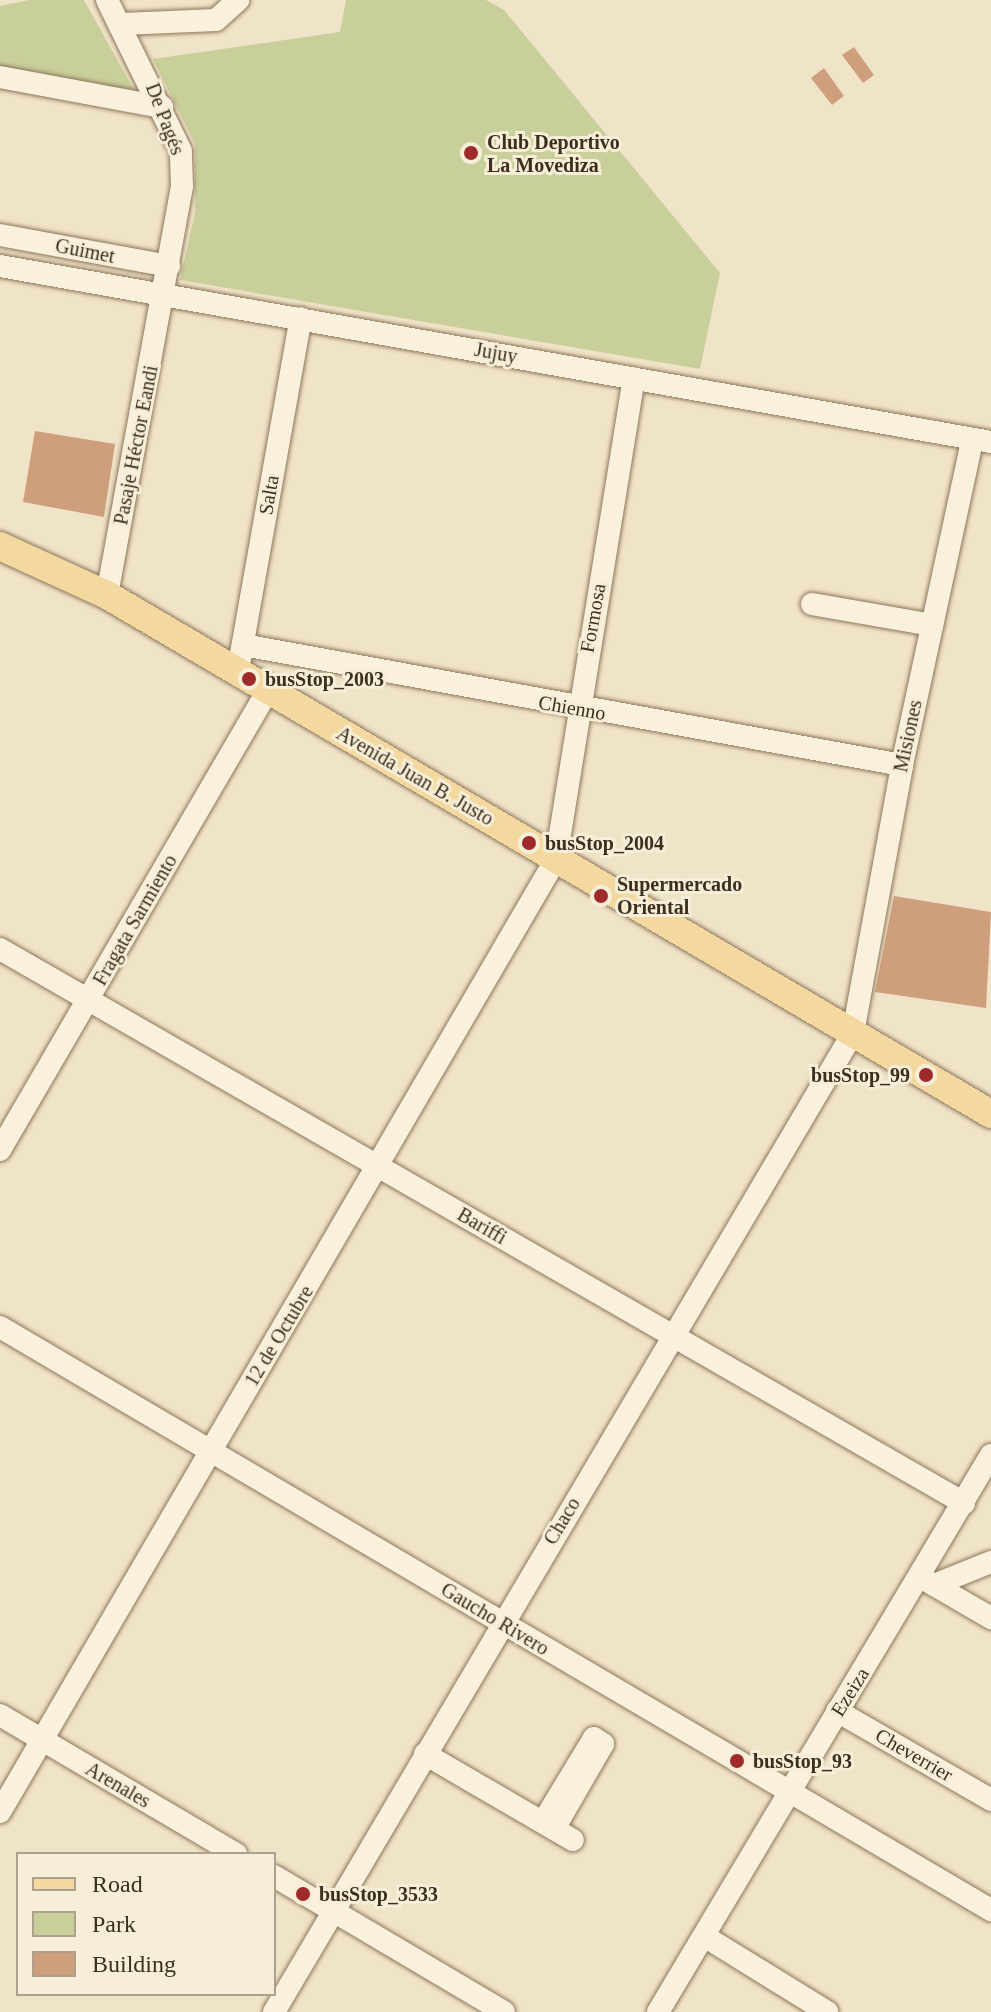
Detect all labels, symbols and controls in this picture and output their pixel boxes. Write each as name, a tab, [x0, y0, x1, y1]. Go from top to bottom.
street label: De Pagés	[140, 80, 190, 158]
place label: Club Deportivo La Movediza	[487, 130, 620, 177]
marker: Club Deportivo La Movediza	[462, 144, 480, 162]
street label: Guimet	[53, 233, 117, 269]
street label: Jujuy	[473, 337, 519, 369]
street label: Pasaje Héctor Eandi	[109, 363, 163, 527]
street label: Salta	[254, 473, 284, 517]
street label: Formosa	[575, 581, 611, 655]
place label: busStop_2003	[265, 667, 384, 691]
marker: busStop_2003	[240, 670, 258, 688]
street label: Chienno	[537, 690, 607, 726]
street label: Misiones	[889, 698, 927, 774]
street label: Avenida Juan B. Justo	[332, 721, 498, 831]
place label: busStop_2004	[545, 831, 664, 855]
marker: busStop_2004	[520, 834, 538, 852]
street label: Fragata Sarmiento	[88, 850, 182, 990]
place label: Supermercado Oriental	[617, 872, 742, 919]
marker: Supermercado Oriental	[592, 887, 610, 905]
place label: busStop_99	[811, 1063, 910, 1087]
marker: busStop_99	[917, 1066, 935, 1084]
street label: Bariffi	[453, 1202, 511, 1250]
street label: 12 de Octubre	[240, 1281, 318, 1391]
street label: Chaco	[539, 1493, 585, 1549]
street label: Gaucho Rivero	[437, 1577, 553, 1661]
street label: Ezeiza	[826, 1663, 874, 1721]
street label: Cheverrier	[871, 1723, 957, 1787]
place label: busStop_93	[753, 1749, 852, 1773]
marker: busStop_93	[728, 1752, 746, 1770]
street label: Arenales	[81, 1757, 155, 1813]
legend	[16, 1852, 276, 1996]
text: Road	[92, 1871, 143, 1897]
place label: busStop_3533	[319, 1882, 438, 1906]
marker: busStop_3533	[294, 1885, 312, 1903]
text: Park	[92, 1911, 136, 1937]
text: Building	[92, 1951, 176, 1977]

